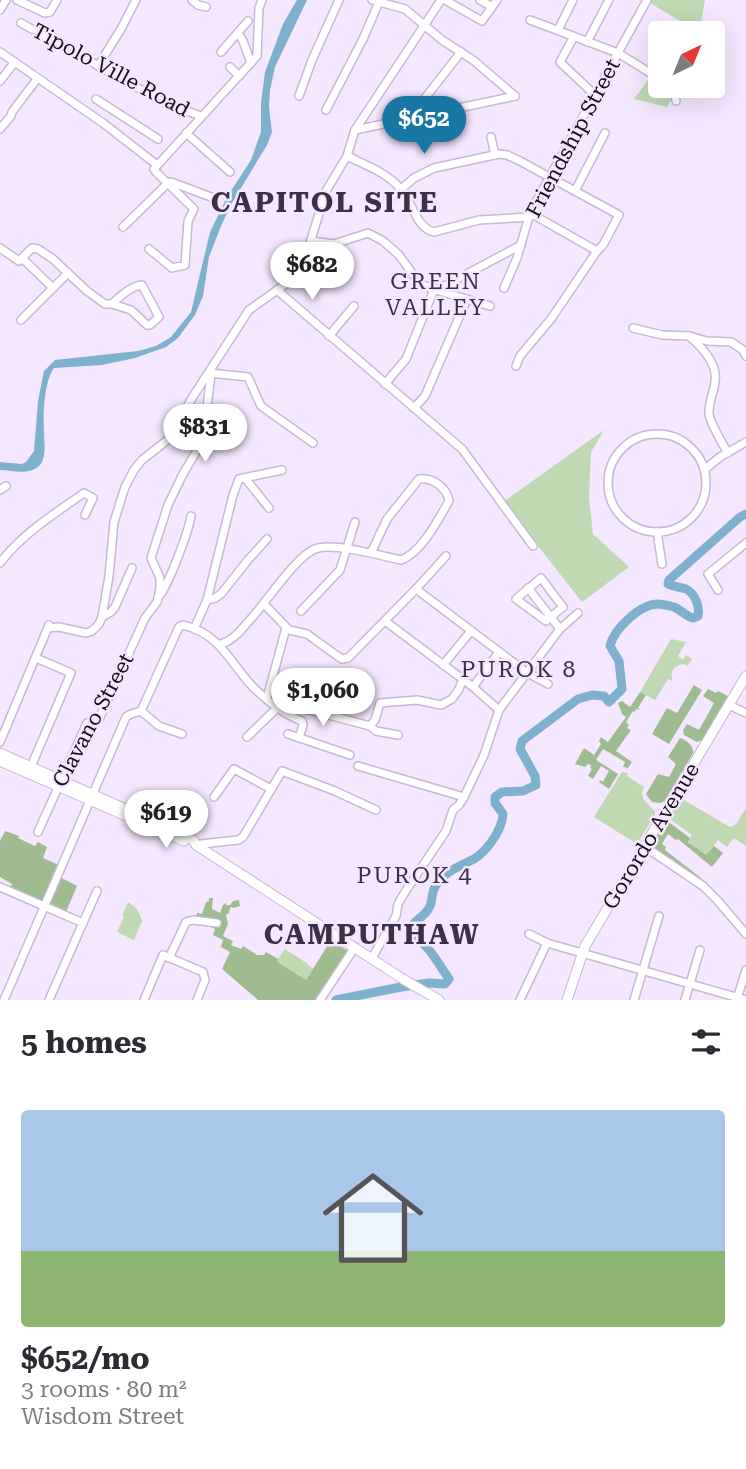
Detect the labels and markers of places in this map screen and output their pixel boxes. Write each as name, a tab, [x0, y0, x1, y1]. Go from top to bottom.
pin: $652	[383, 96, 465, 156]
pin: $682	[271, 243, 353, 302]
pin: $831	[164, 405, 246, 464]
pin: $1,060	[266, 668, 380, 728]
pin: $619	[125, 790, 207, 850]

